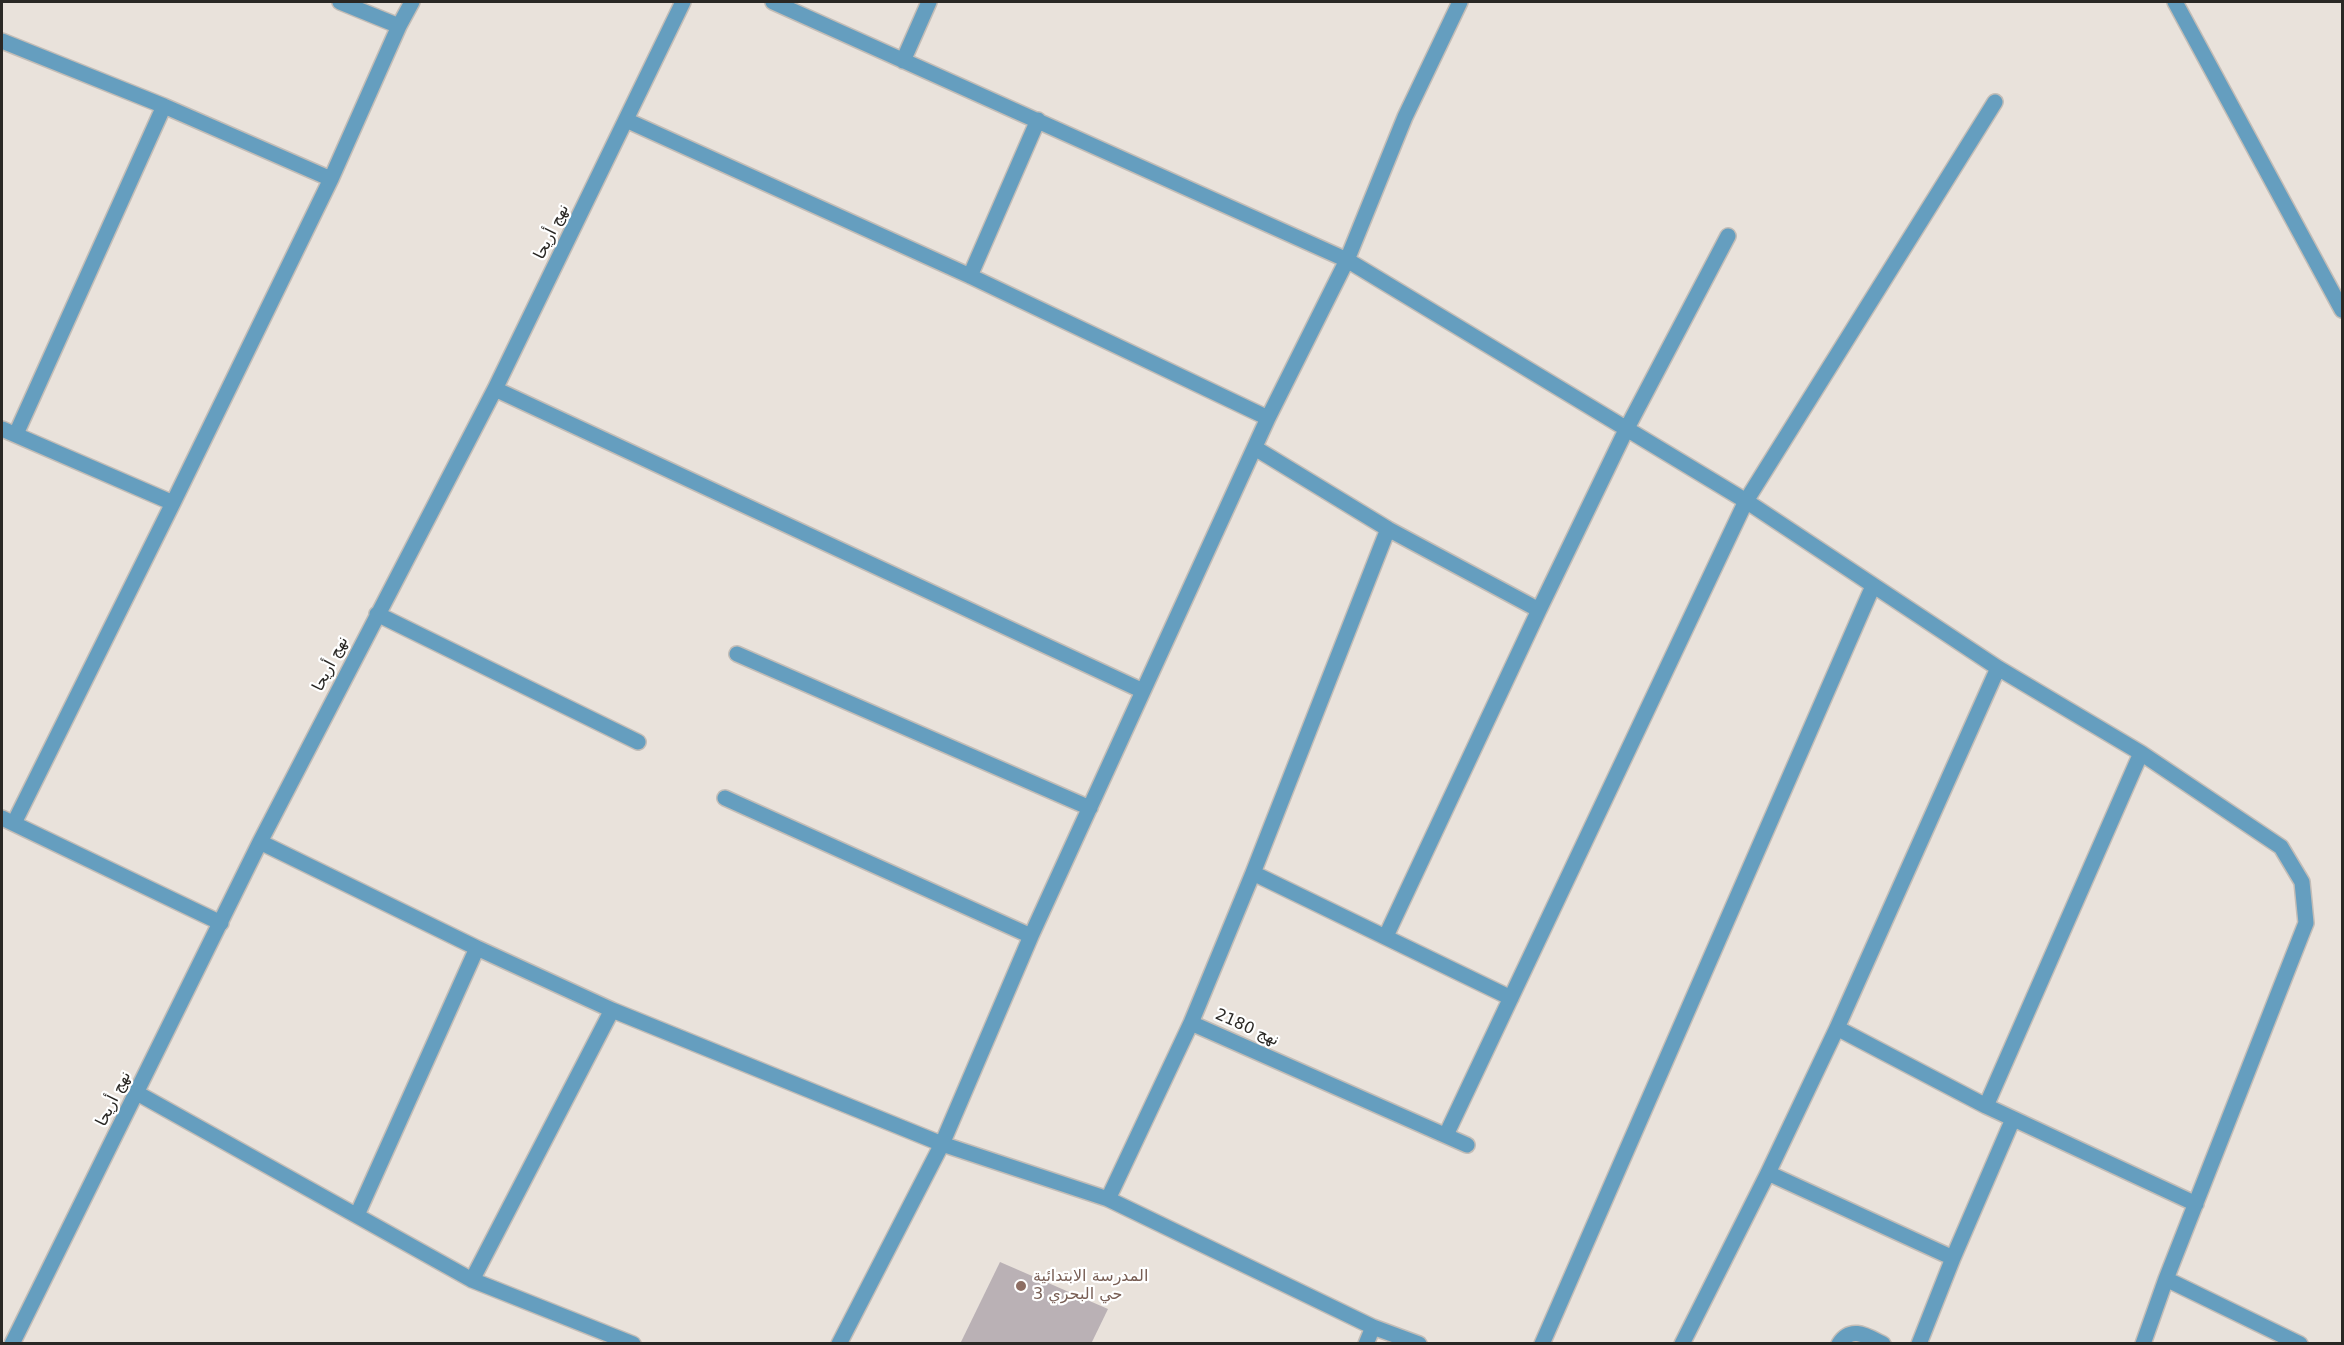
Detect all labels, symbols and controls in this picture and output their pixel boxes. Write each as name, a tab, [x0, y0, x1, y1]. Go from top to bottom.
street label: نهج أريحا	[530, 201, 574, 263]
street label: نهج أريحا	[309, 633, 353, 695]
street label: نهج 2180	[1212, 1005, 1282, 1051]
street label: نهج أريحا	[92, 1068, 136, 1130]
place label: المدرسة الابتدائية حي البحري 3	[1033, 1267, 1148, 1305]
marker: المدرسة الابتدائية حي البحري 3	[1014, 1279, 1028, 1293]

